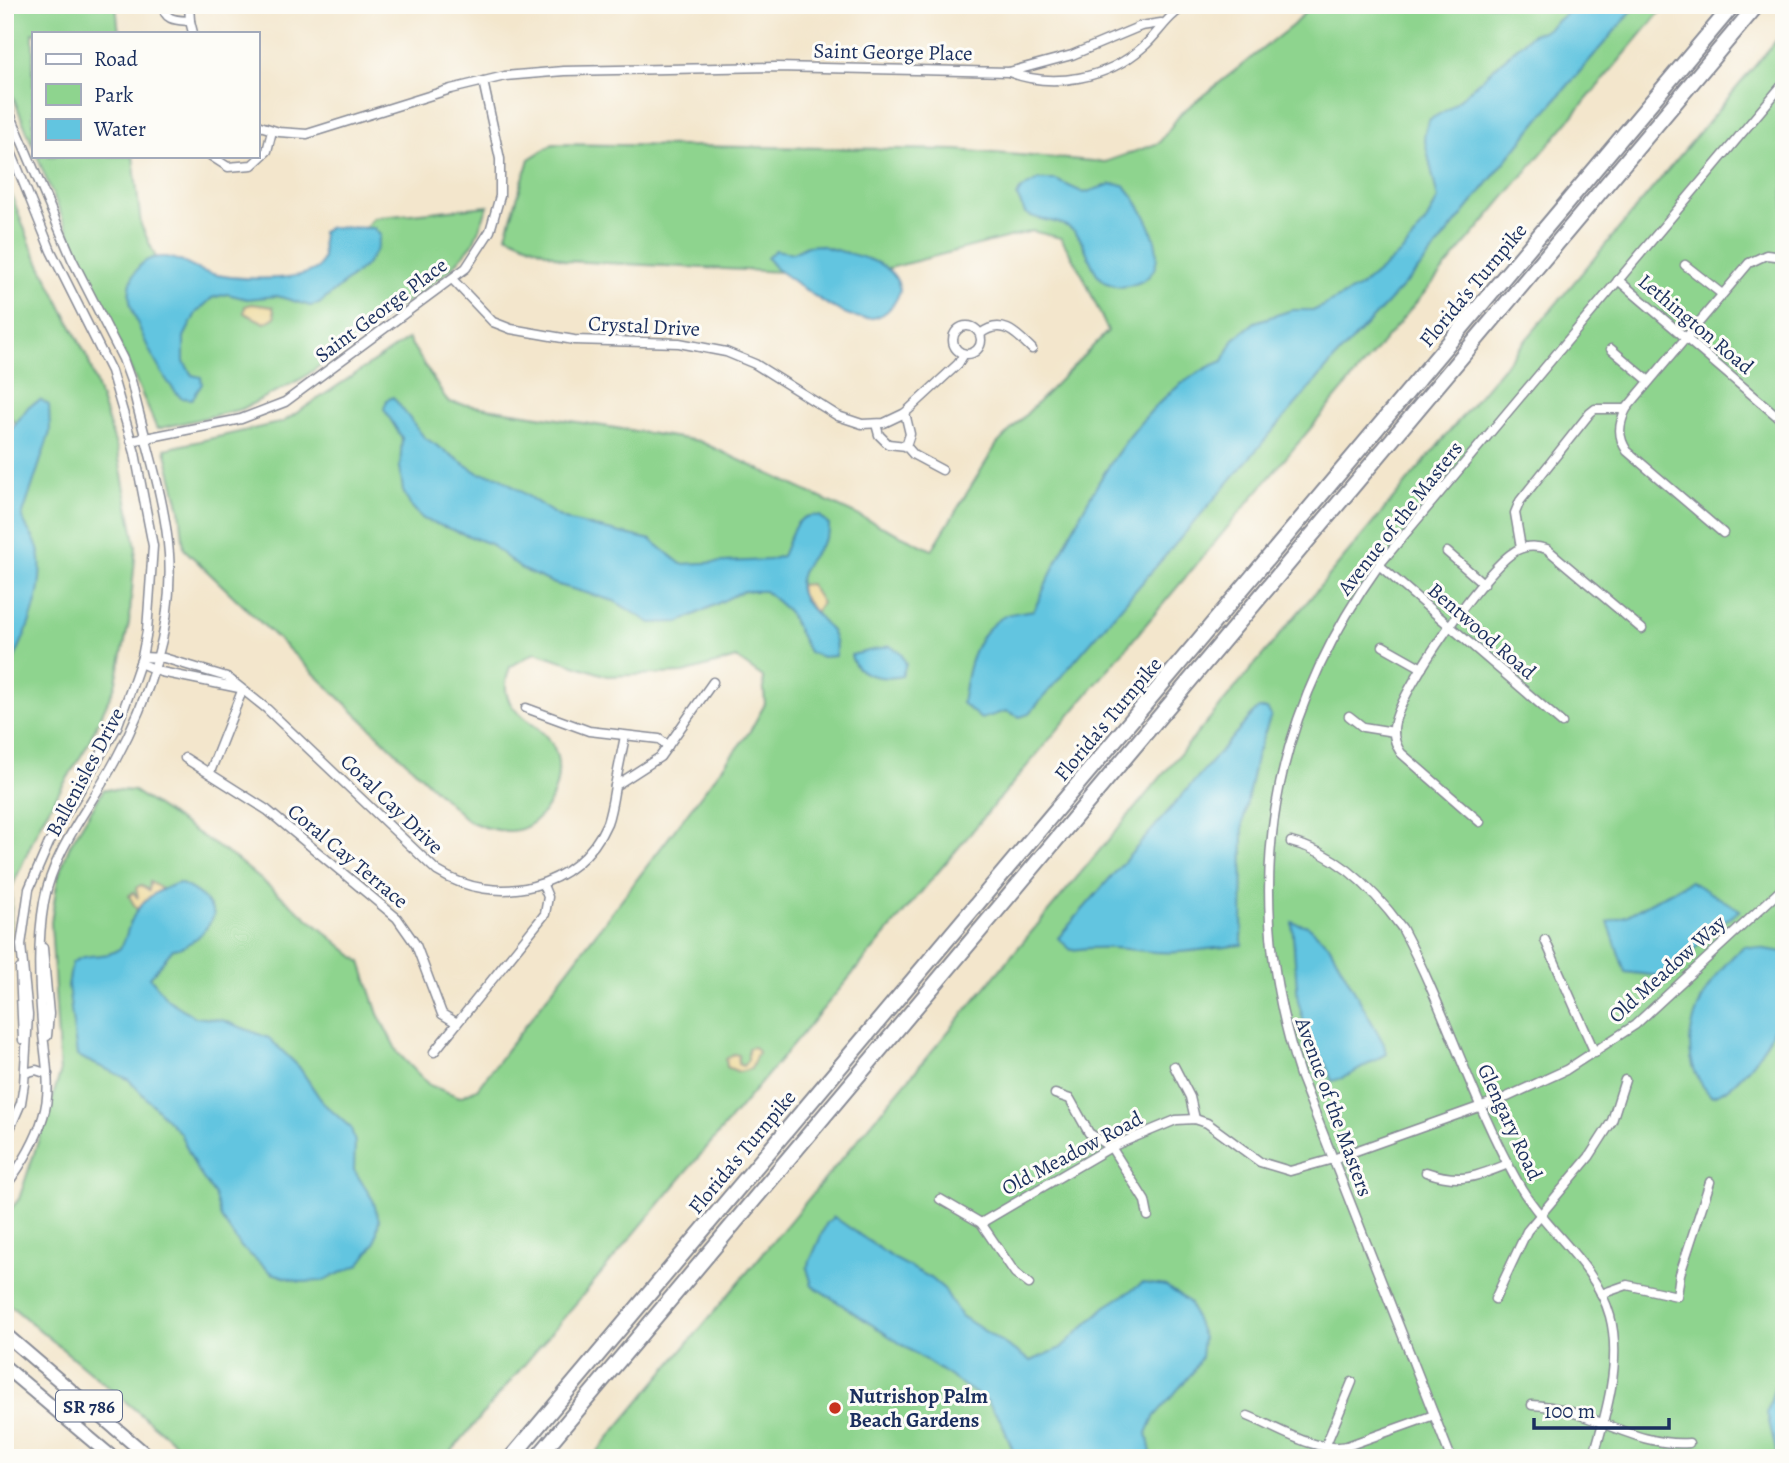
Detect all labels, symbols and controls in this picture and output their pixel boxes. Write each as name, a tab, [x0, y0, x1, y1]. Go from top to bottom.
legend	[32, 32, 259, 158]
street label: Saint George Place	[813, 37, 973, 67]
text: Road	[94, 45, 138, 73]
text: Park	[94, 81, 134, 109]
text: Water	[93, 115, 146, 143]
street label: Florida's Turnpike	[1413, 217, 1533, 353]
street label: Saint George Place	[309, 251, 453, 369]
street label: Lethington Road	[1632, 267, 1760, 381]
street label: Crystal Drive	[587, 309, 701, 343]
street label: Avenue of the Masters	[1330, 435, 1469, 602]
street label: Bentwood Road	[1422, 576, 1543, 686]
street label: Florida's Turnpike	[1048, 651, 1168, 787]
street label: Ballenisles Drive	[39, 703, 131, 841]
street label: Coral Cay Drive	[334, 748, 450, 860]
street label: Coral Cay Terrace	[282, 797, 414, 915]
street label: Old Meadow Way	[1602, 908, 1732, 1029]
street label: Avenue of the Masters	[1288, 1013, 1379, 1200]
street label: Glengary Road	[1471, 1059, 1550, 1185]
street label: Florida's Turnpike	[682, 1084, 802, 1220]
street label: Old Meadow Road	[997, 1104, 1148, 1202]
place label: Nutrishop Palm Beach Gardens	[849, 1382, 988, 1434]
scale bar	[1534, 1386, 1668, 1430]
road number: SR 786	[56, 1390, 122, 1422]
text: 100 m	[1544, 1397, 1595, 1425]
marker: Nutrishop Palm Beach Gardens	[827, 1400, 843, 1416]

